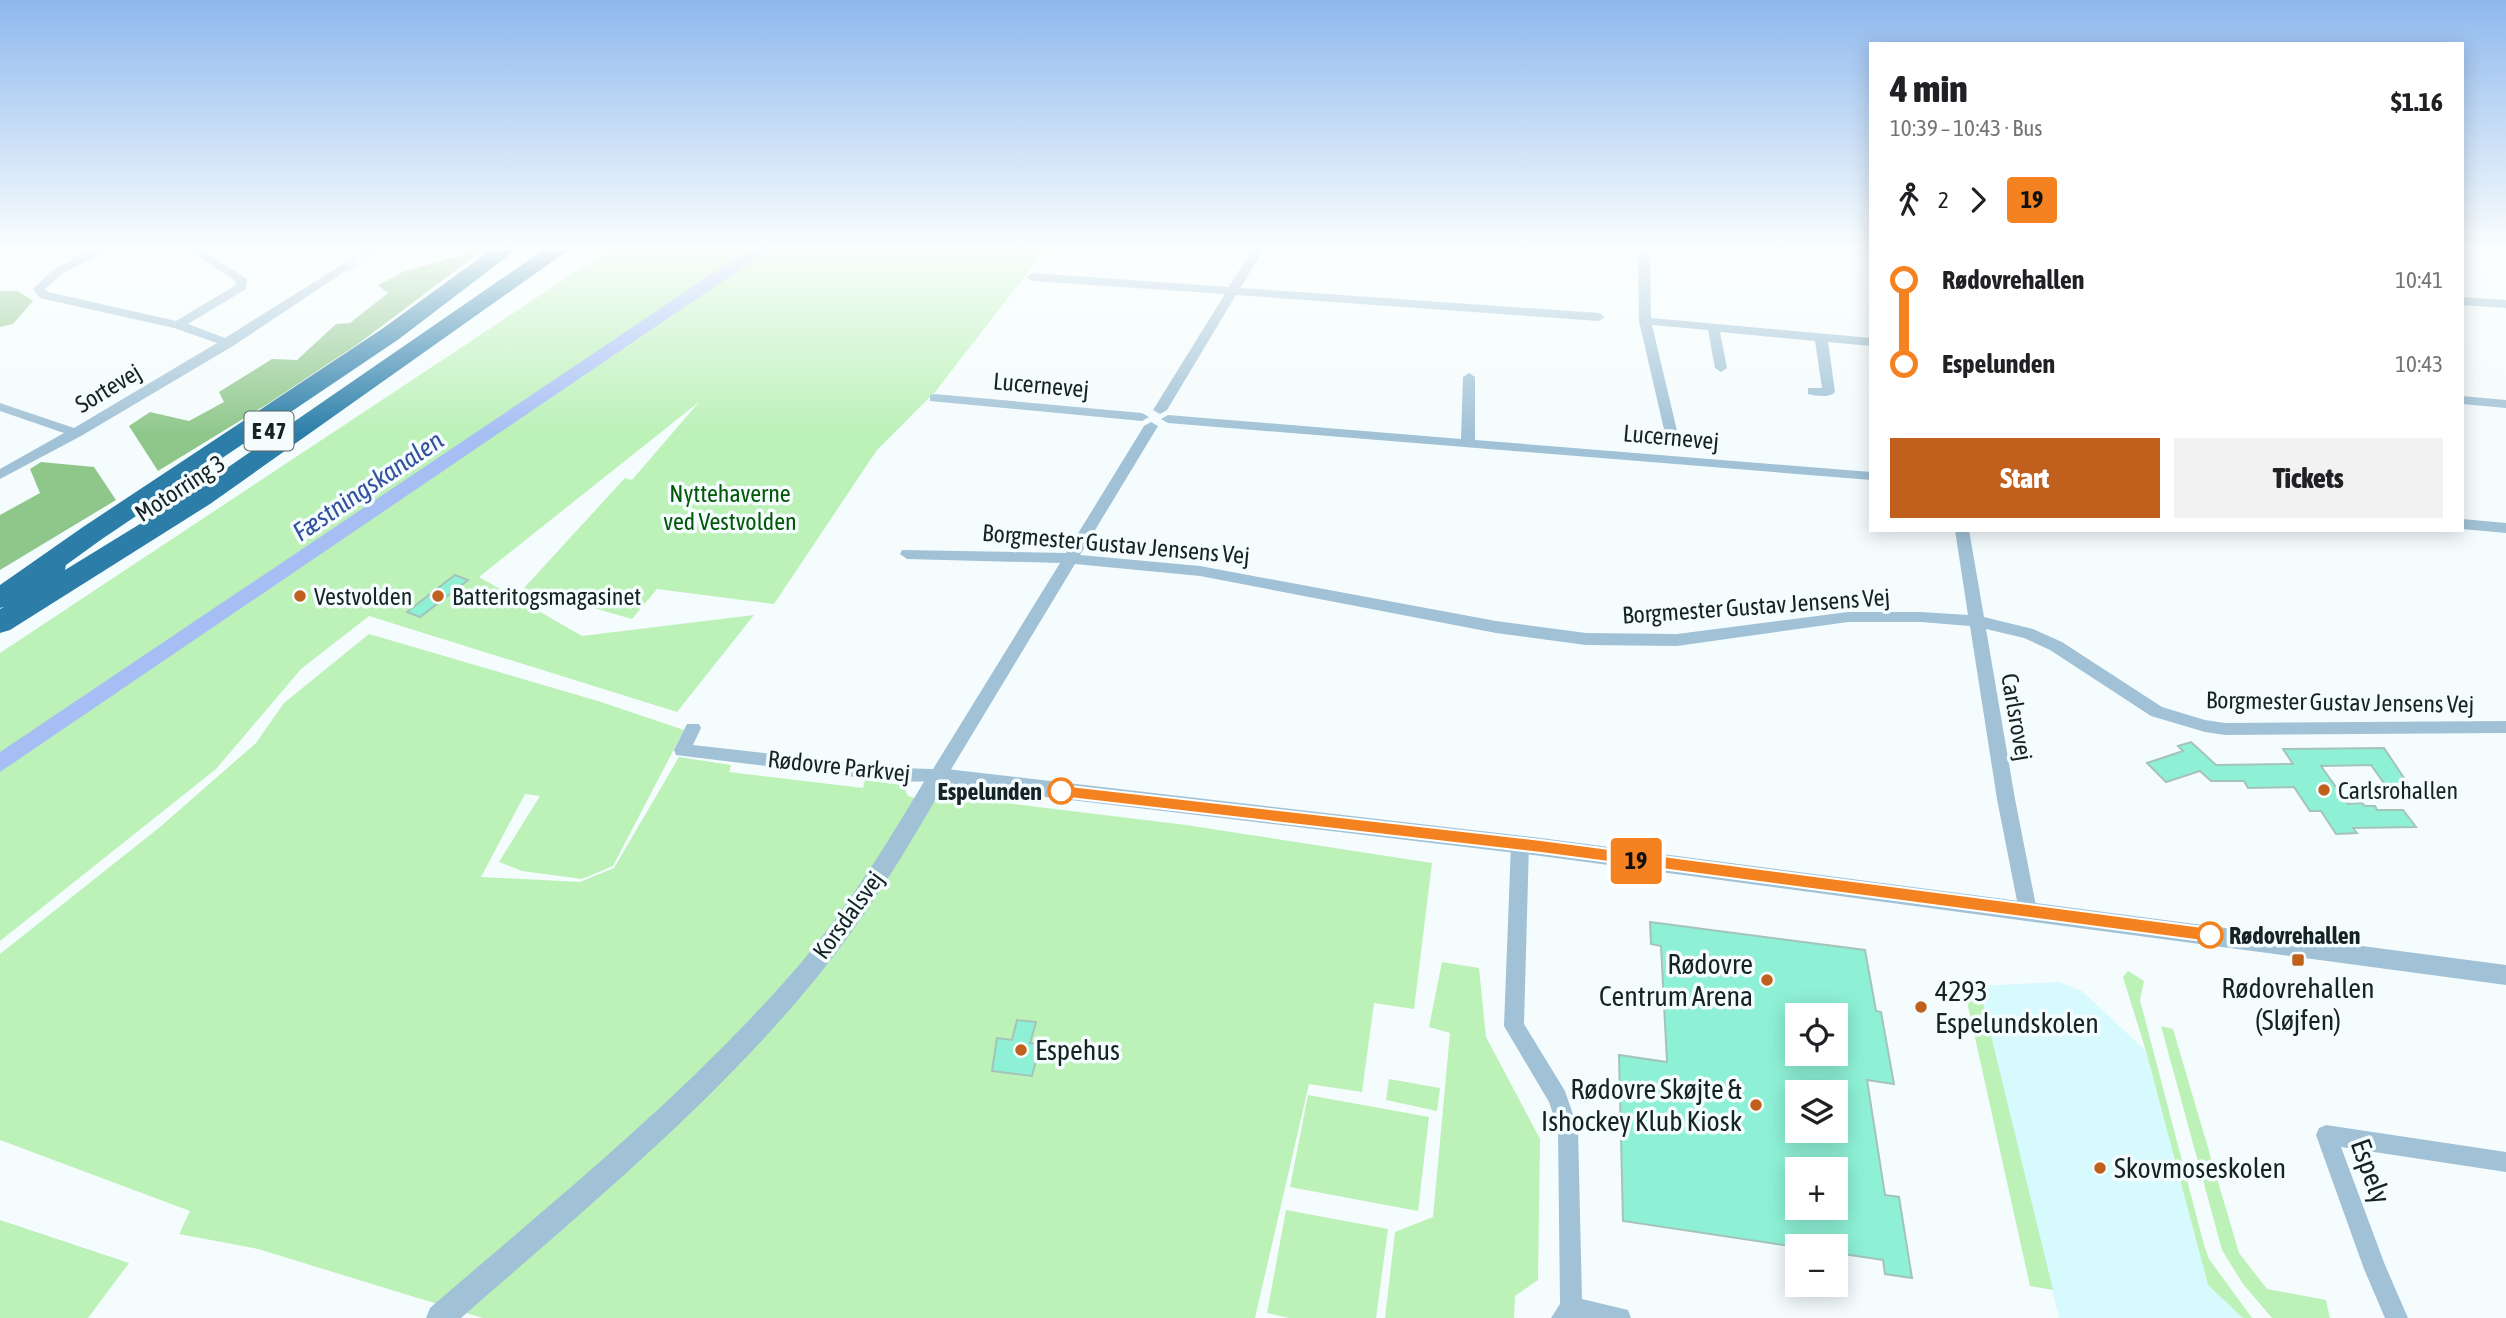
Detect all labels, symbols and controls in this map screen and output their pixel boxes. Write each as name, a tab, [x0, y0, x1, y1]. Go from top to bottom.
text: 4 min	[1890, 67, 1968, 110]
text: $1.16	[2391, 87, 2443, 117]
text: 10:39 – 10:43 · Bus	[1890, 115, 2042, 141]
icon: walk	[1890, 181, 1928, 219]
icon: forward	[1959, 181, 1997, 219]
text: 19	[2021, 186, 2043, 213]
text: 2	[1938, 187, 1949, 213]
text: Rødovrehallen	[1942, 265, 2084, 295]
text: 10:41	[2395, 267, 2443, 293]
text: Espelunden	[1942, 349, 2055, 379]
text: 10:43	[2395, 351, 2443, 377]
street label: Sortevej	[70, 358, 146, 418]
street label: Lucernevej	[992, 367, 1090, 403]
road number: E 47	[244, 412, 294, 450]
street label: Lucernevej	[1622, 419, 1720, 455]
water label: Fæstningskanalen	[287, 424, 449, 547]
button: Start	[1890, 438, 2160, 518]
button: Tickets	[2174, 438, 2443, 518]
street label: Motorring 3	[130, 449, 230, 527]
park label: Nyttehaverne ved Vestvolden	[663, 480, 797, 535]
street label: Borgmester Gustav Jensens Vej	[981, 519, 1251, 569]
place label: Vestvolden	[314, 583, 412, 610]
place label: Batteritogsmagasinet	[452, 583, 641, 610]
street label: Borgmester Gustav Jensens Vej	[1621, 583, 1891, 629]
marker: Vestvolden	[292, 588, 308, 604]
marker: Batteritogsmagasinet	[430, 588, 446, 604]
street label: Carlsrovej	[1996, 671, 2038, 763]
street label: Borgmester Gustav Jensens Vej	[2206, 686, 2474, 718]
street label: Rødovre Parkvej	[766, 745, 912, 787]
place label: Carlsrohallen	[2338, 777, 2458, 804]
place label: Espelunden	[938, 778, 1042, 805]
marker: Espelunden	[1048, 778, 1074, 804]
marker: Carlsrohallen	[2316, 782, 2332, 798]
line badge: 19	[1604, 838, 1668, 884]
text: 19	[1625, 847, 1647, 874]
street label: Korsdalsvej	[807, 866, 889, 964]
marker: Rødovrehallen	[2197, 922, 2223, 948]
place label: Rødovrehallen	[2229, 922, 2360, 949]
place label: Rødovre Centrum Arena	[1599, 948, 1753, 1012]
marker: Rødovrehallen (Sløjfen)	[2290, 952, 2306, 968]
marker: Rødovre Centrum Arena	[1759, 972, 1775, 988]
place label: Rødovrehallen (Sløjfen)	[2221, 972, 2375, 1036]
place label: 4293 Espelundskolen	[1935, 975, 2099, 1039]
marker: 4293 Espelundskolen	[1913, 999, 1929, 1015]
map controls	[1785, 1003, 1848, 1297]
button: locate	[1785, 1003, 1848, 1066]
place label: Espehus	[1035, 1034, 1120, 1066]
marker: Espehus	[1013, 1042, 1029, 1058]
place label: Rødovre Skøjte & Ishockey Klub Kiosk	[1541, 1073, 1742, 1137]
button: layers	[1785, 1080, 1848, 1143]
marker: Rødovre Skøjte & Ishockey Klub Kiosk	[1748, 1097, 1764, 1113]
street label: Espely	[2345, 1134, 2397, 1208]
place label: Skovmoseskolen	[2114, 1152, 2286, 1184]
button: +	[1785, 1157, 1848, 1220]
marker: Skovmoseskolen	[2092, 1160, 2108, 1176]
button: −	[1785, 1234, 1848, 1297]

